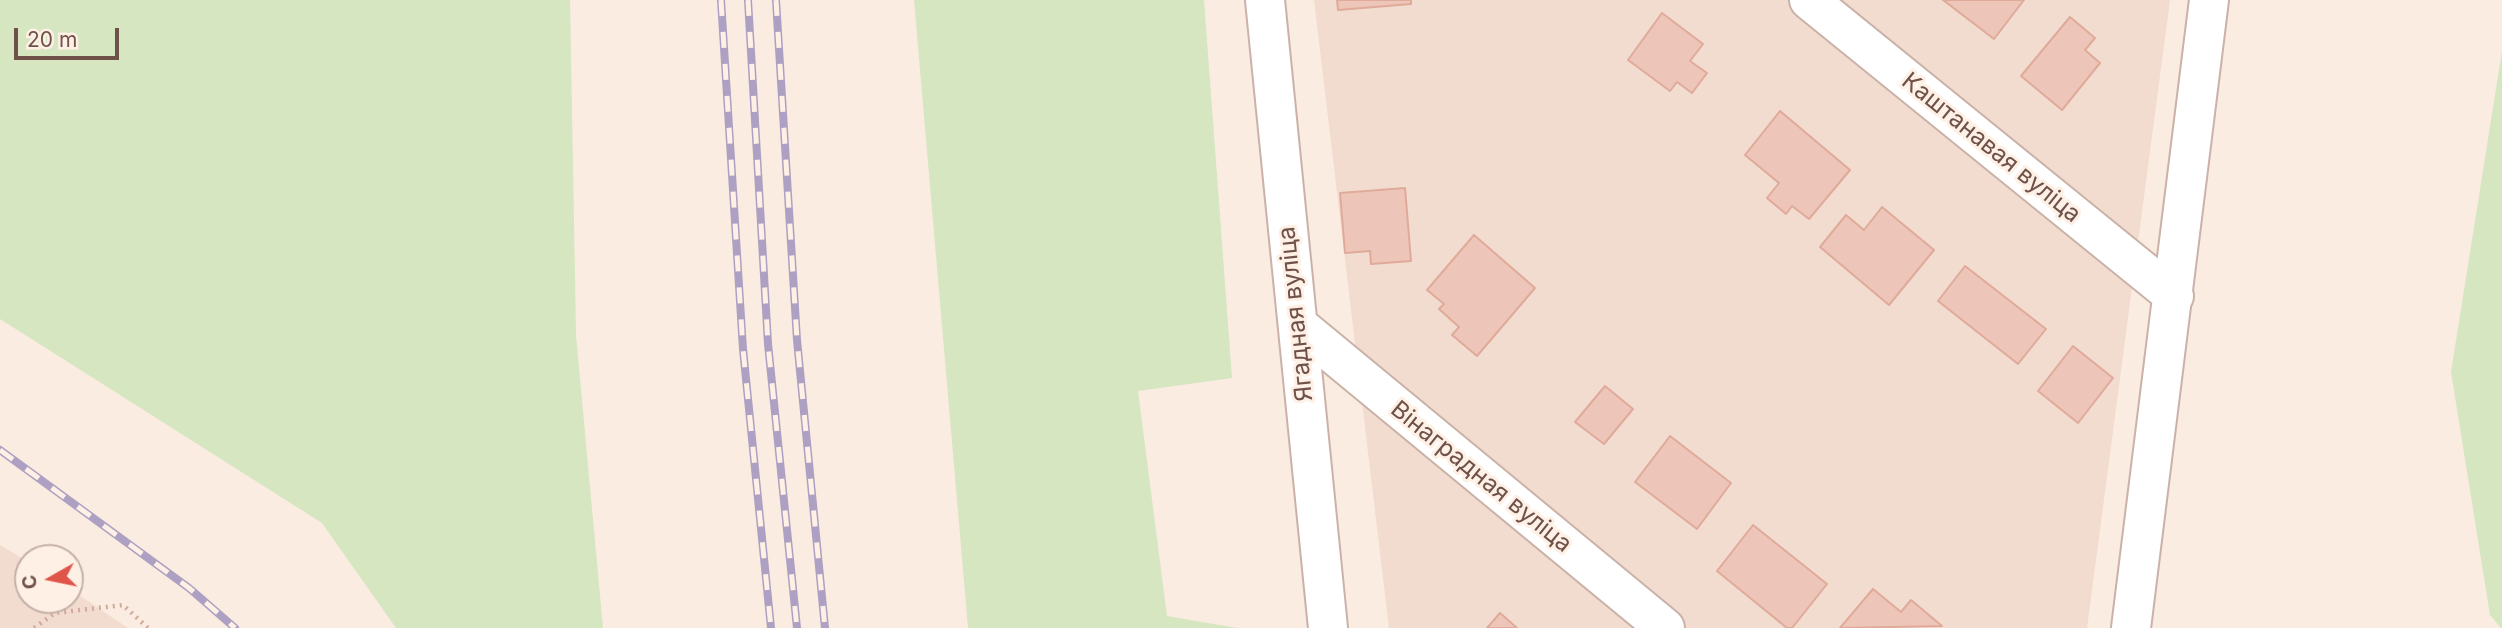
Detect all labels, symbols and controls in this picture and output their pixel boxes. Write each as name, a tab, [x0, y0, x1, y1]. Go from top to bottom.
scale bar	[18, 14, 122, 58]
text: 20 m	[27, 27, 77, 52]
street label: Каштанавая вуліца	[1896, 67, 2086, 229]
street label: Ягадная вуліца	[1273, 225, 1319, 403]
street label: Вінаградная вуліца	[1385, 395, 1577, 559]
north arrow	[14, 544, 84, 614]
text: С	[17, 573, 42, 591]

